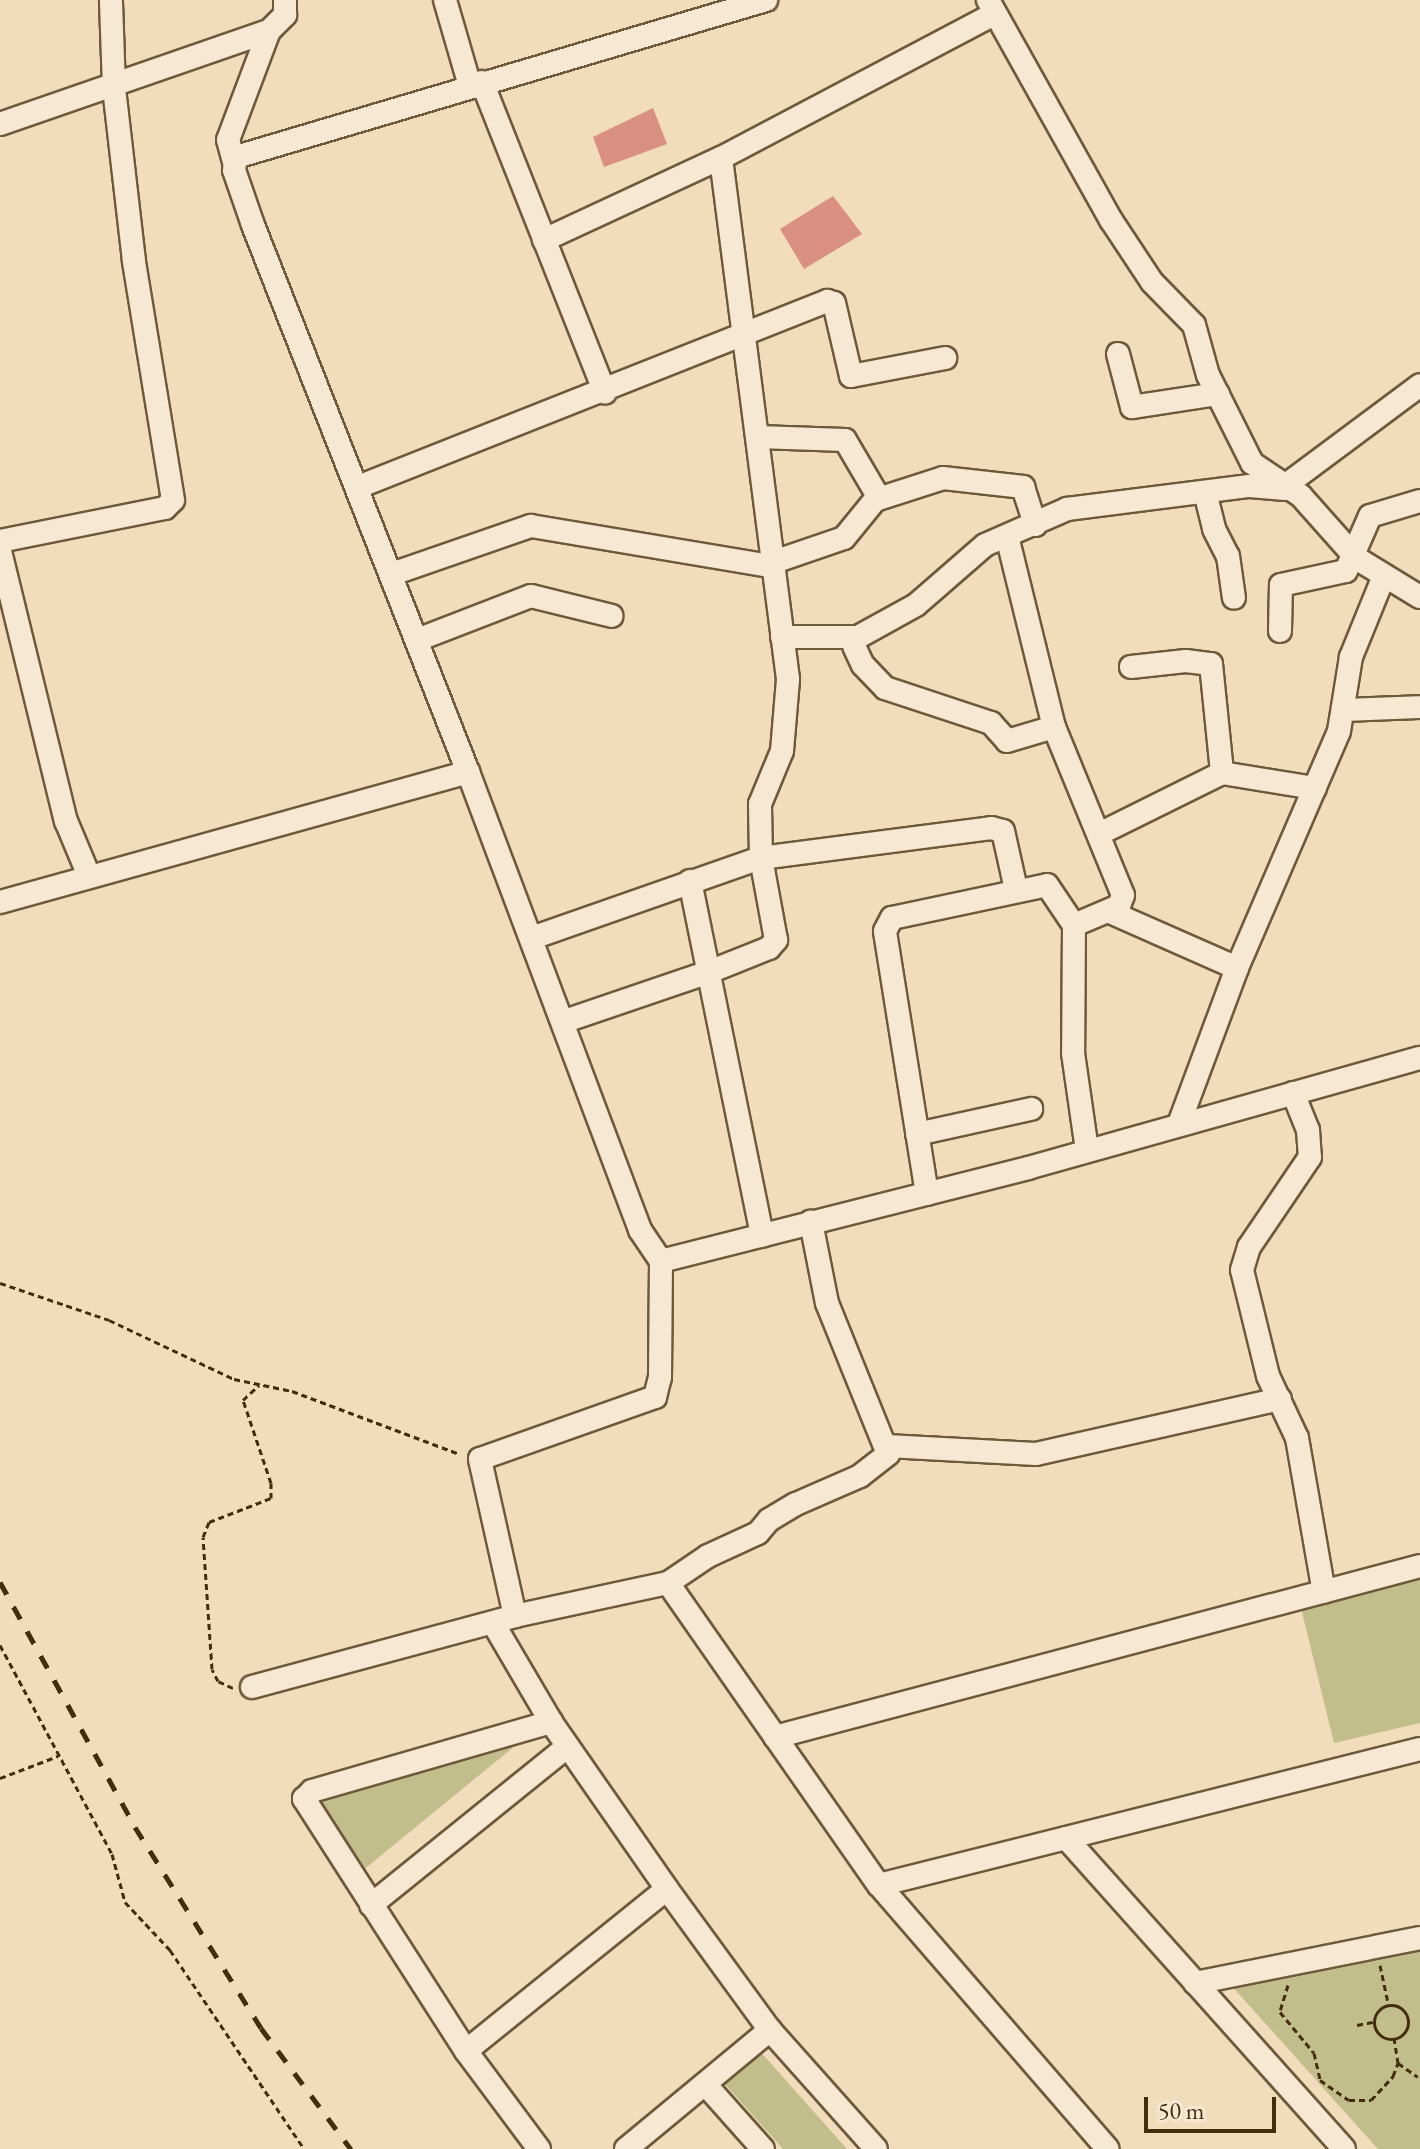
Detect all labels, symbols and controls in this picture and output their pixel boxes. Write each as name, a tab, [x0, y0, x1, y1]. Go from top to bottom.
scale bar	[1148, 2081, 1280, 2131]
text: 50 m	[1158, 2095, 1205, 2126]

